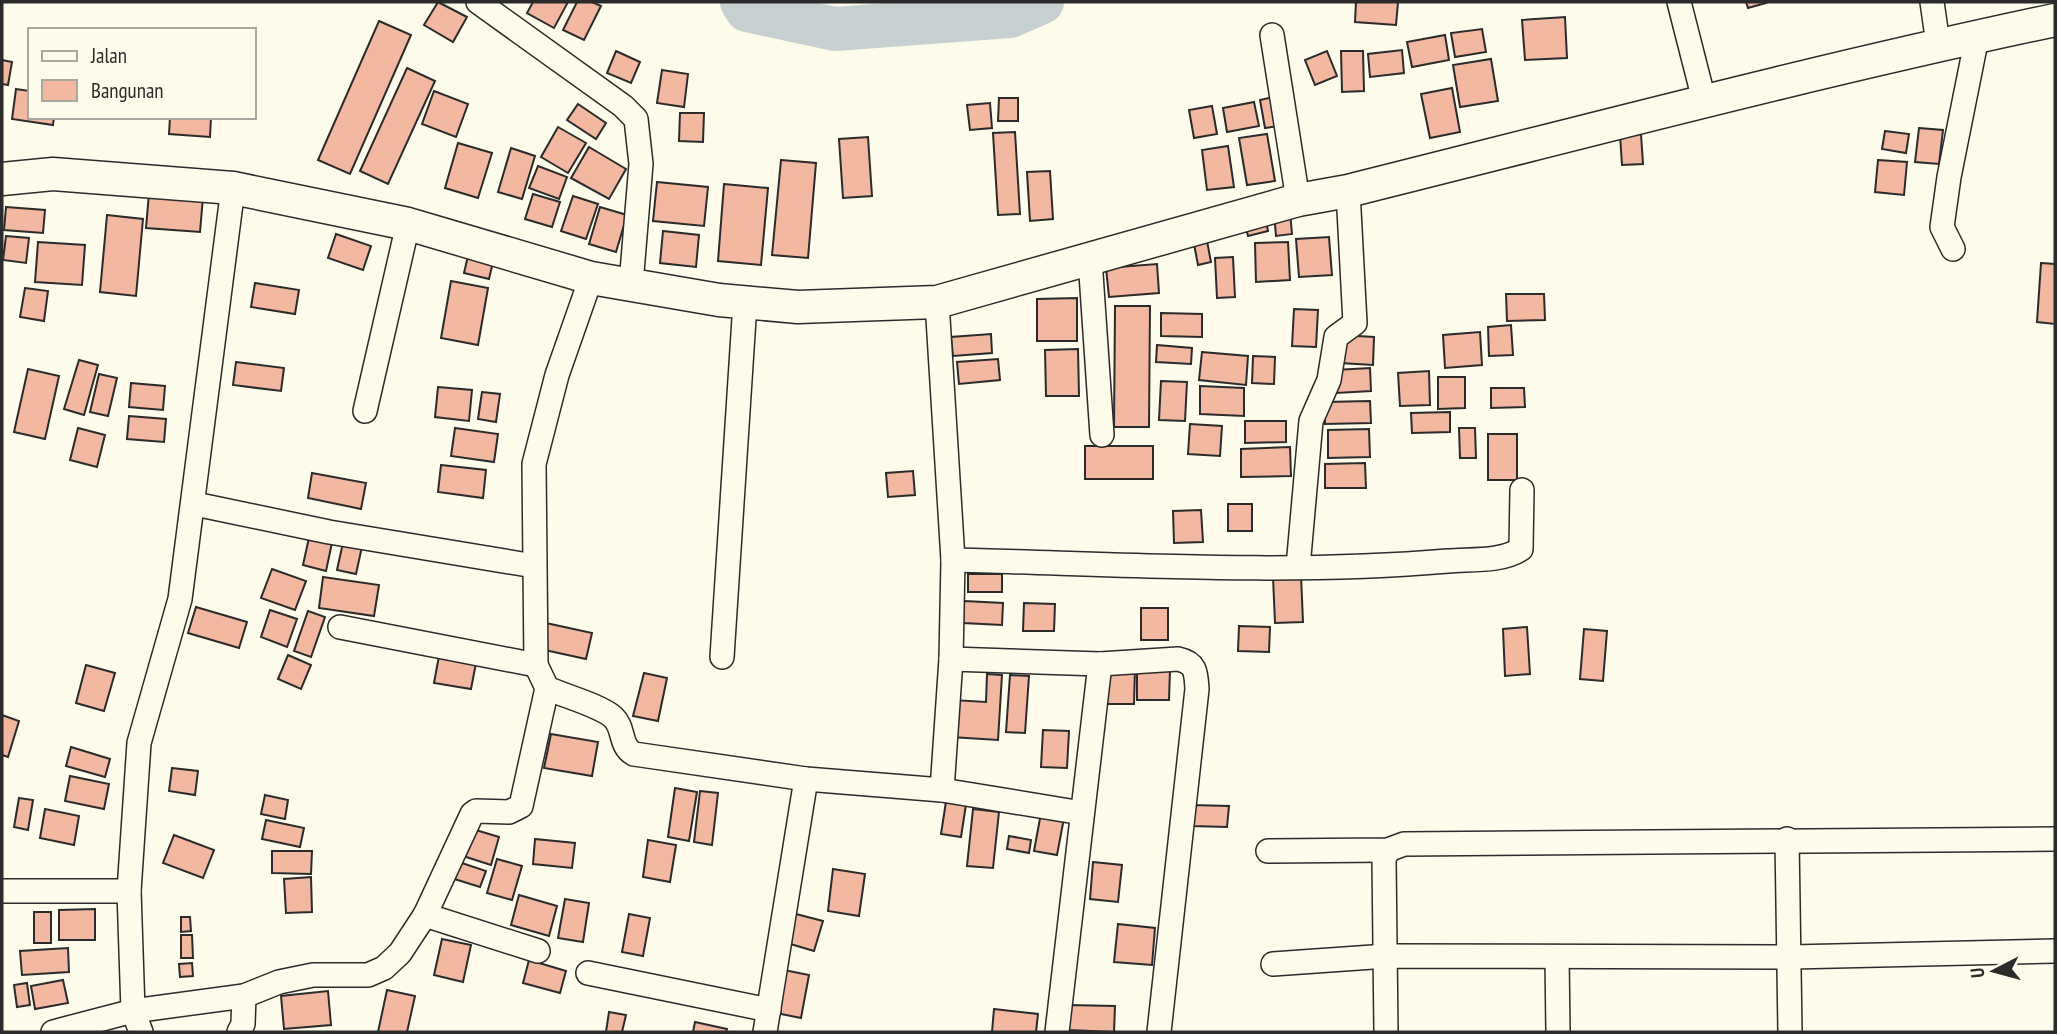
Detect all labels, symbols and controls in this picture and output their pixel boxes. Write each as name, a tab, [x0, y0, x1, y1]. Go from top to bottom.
legend	[28, 28, 256, 119]
text: Jalan	[90, 42, 127, 69]
text: Bangunan	[91, 77, 164, 104]
north arrow	[1959, 936, 2029, 1006]
text: U	[1965, 967, 1990, 979]

